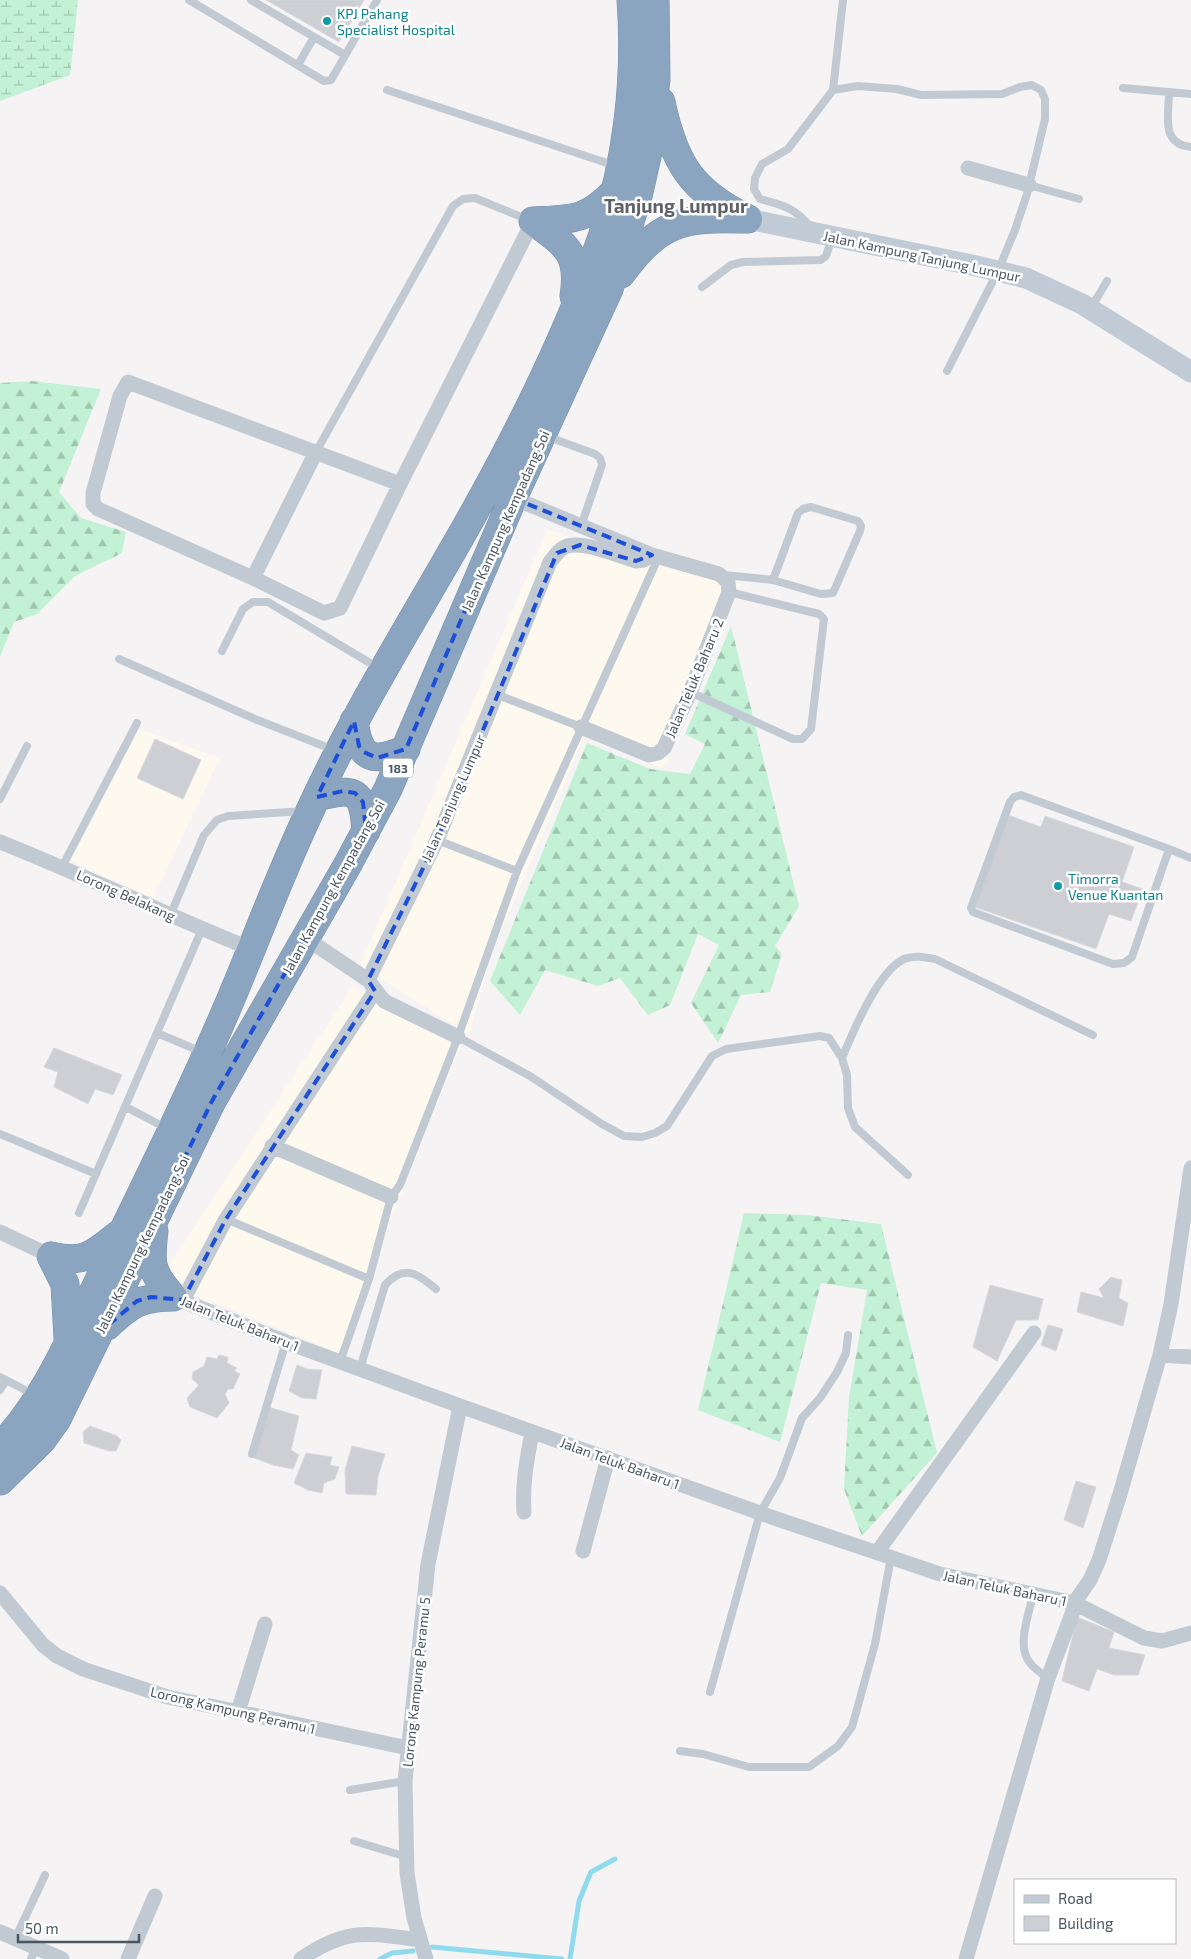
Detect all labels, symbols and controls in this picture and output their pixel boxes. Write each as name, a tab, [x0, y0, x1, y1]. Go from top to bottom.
place label: KPJ Pahang Specialist Hospital	[337, 5, 456, 38]
marker: KPJ Pahang Specialist Hospital	[321, 15, 333, 27]
district label: Tanjung Lumpur	[604, 194, 748, 217]
street label: Jalan Kampung Tanjung Lumpur	[822, 227, 1022, 285]
street label: Jalan Kampung Kempadang Soi	[457, 428, 553, 614]
street label: Jalan Teluk Baharu 2	[661, 615, 727, 740]
street label: Jalan Tanjung Lumpur	[417, 731, 489, 864]
road number: 183	[383, 758, 413, 778]
street label: Jalan Kampung Kempadang Soi	[278, 797, 388, 977]
street label: Lorong Belakang	[74, 866, 178, 924]
place label: Timorra Venue Kuantan	[1068, 870, 1163, 903]
marker: Timorra Venue Kuantan	[1052, 880, 1064, 892]
street label: Jalan Kampung Kempadang Soi	[91, 1152, 193, 1336]
street label: Jalan Teluk Baharu 1	[178, 1292, 302, 1354]
street label: Jalan Teluk Baharu 1	[558, 1433, 682, 1493]
street label: Jalan Teluk Baharu 1	[942, 1567, 1068, 1609]
street label: Lorong Kampung Peramu 5	[399, 1596, 433, 1768]
street label: Lorong Kampung Peramu 1	[149, 1683, 317, 1737]
legend	[1014, 1879, 1176, 1944]
text: Road	[1058, 1889, 1093, 1907]
scale bar	[18, 1912, 139, 1944]
text: Building	[1058, 1914, 1114, 1932]
text: 50 m	[25, 1919, 59, 1937]

